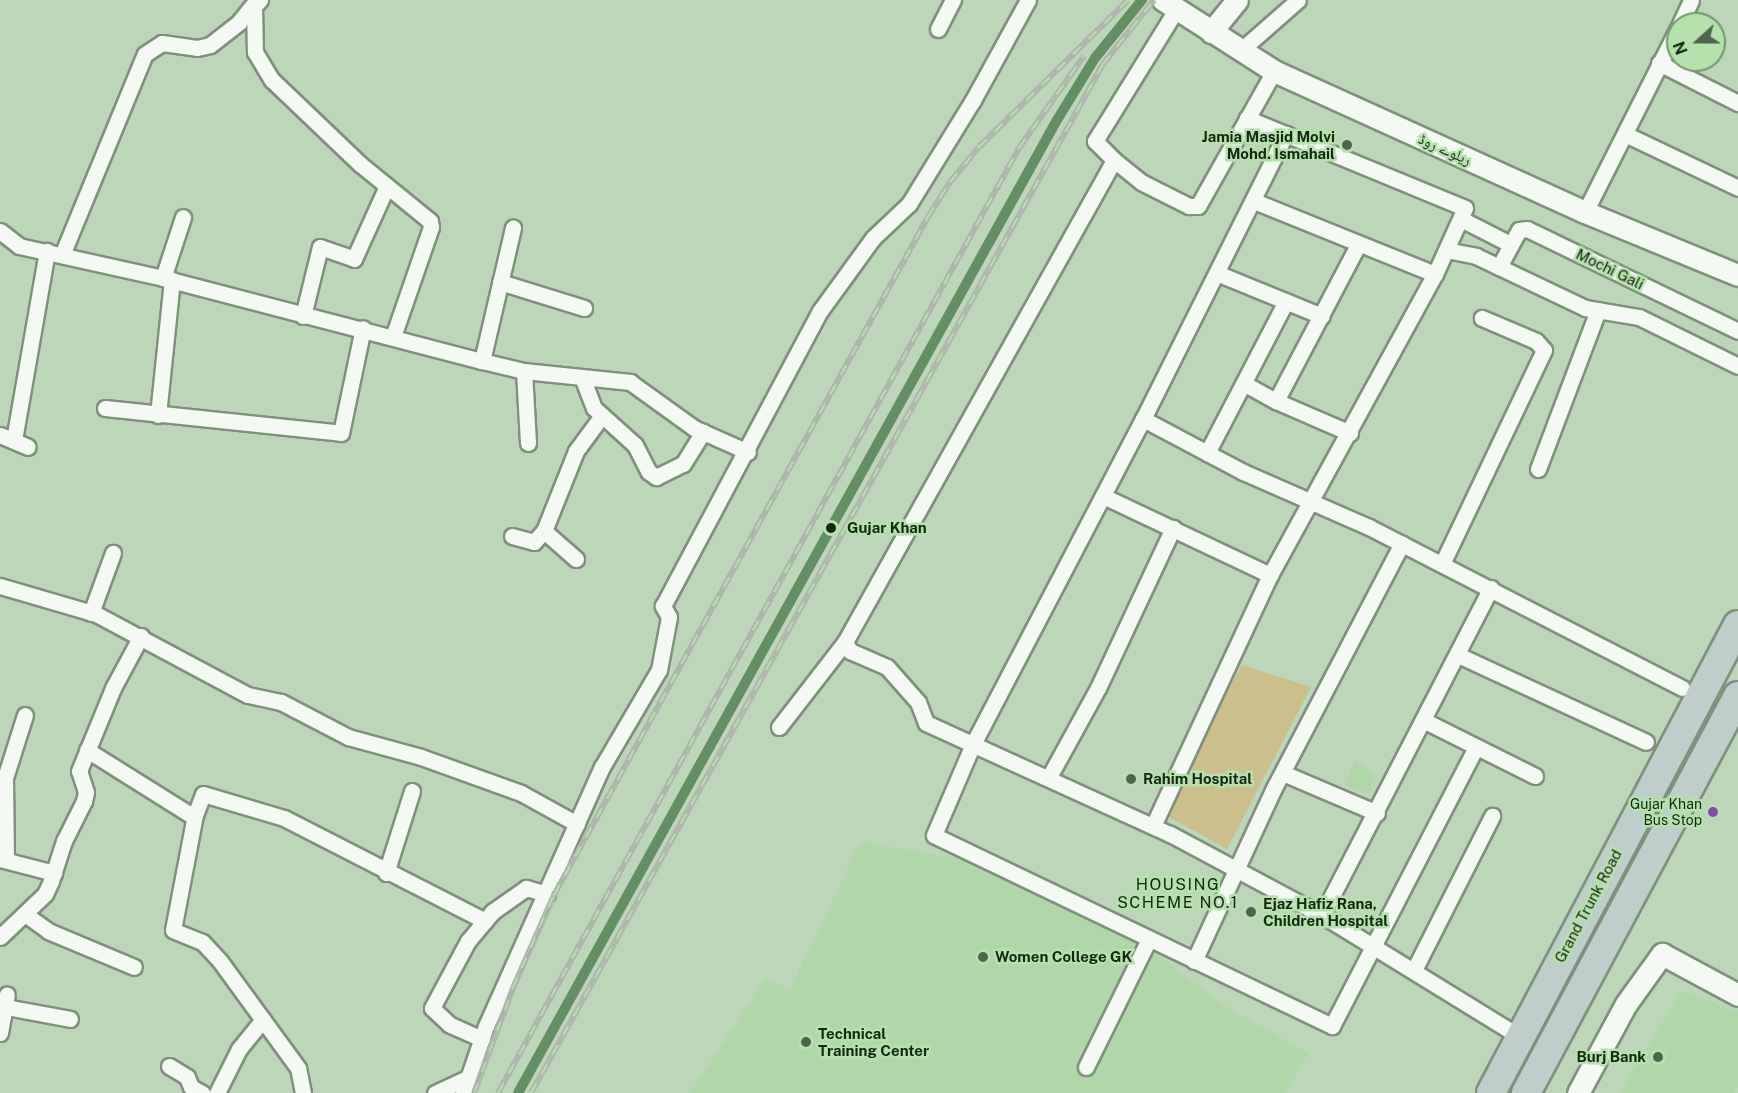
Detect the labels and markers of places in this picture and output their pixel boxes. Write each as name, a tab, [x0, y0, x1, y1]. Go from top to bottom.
place label: Jamia Masjid Molvi Mohd. Ismahail	[1202, 127, 1335, 162]
marker: Jamia Masjid Molvi Mohd. Ismahail	[1340, 138, 1354, 152]
marker: Gujar Khan	[820, 517, 842, 539]
place label: Gujar Khan	[847, 519, 927, 537]
place label: Rahim Hospital	[1143, 770, 1252, 788]
marker: Rahim Hospital	[1124, 772, 1138, 786]
place label: Gujar Khan Bus Stop	[1630, 796, 1702, 828]
marker: Gujar Khan Bus Stop	[1707, 806, 1719, 818]
place label: Ejaz Hafiz Rana, Children Hospital	[1263, 894, 1388, 929]
marker: Ejaz Hafiz Rana, Children Hospital	[1244, 905, 1258, 919]
place label: Women College GK	[995, 948, 1132, 966]
marker: Women College GK	[976, 950, 990, 964]
place label: Technical Training Center	[818, 1024, 929, 1059]
marker: Technical Training Center	[799, 1035, 813, 1049]
place label: Burj Bank	[1577, 1048, 1646, 1066]
marker: Burj Bank	[1651, 1050, 1665, 1064]

